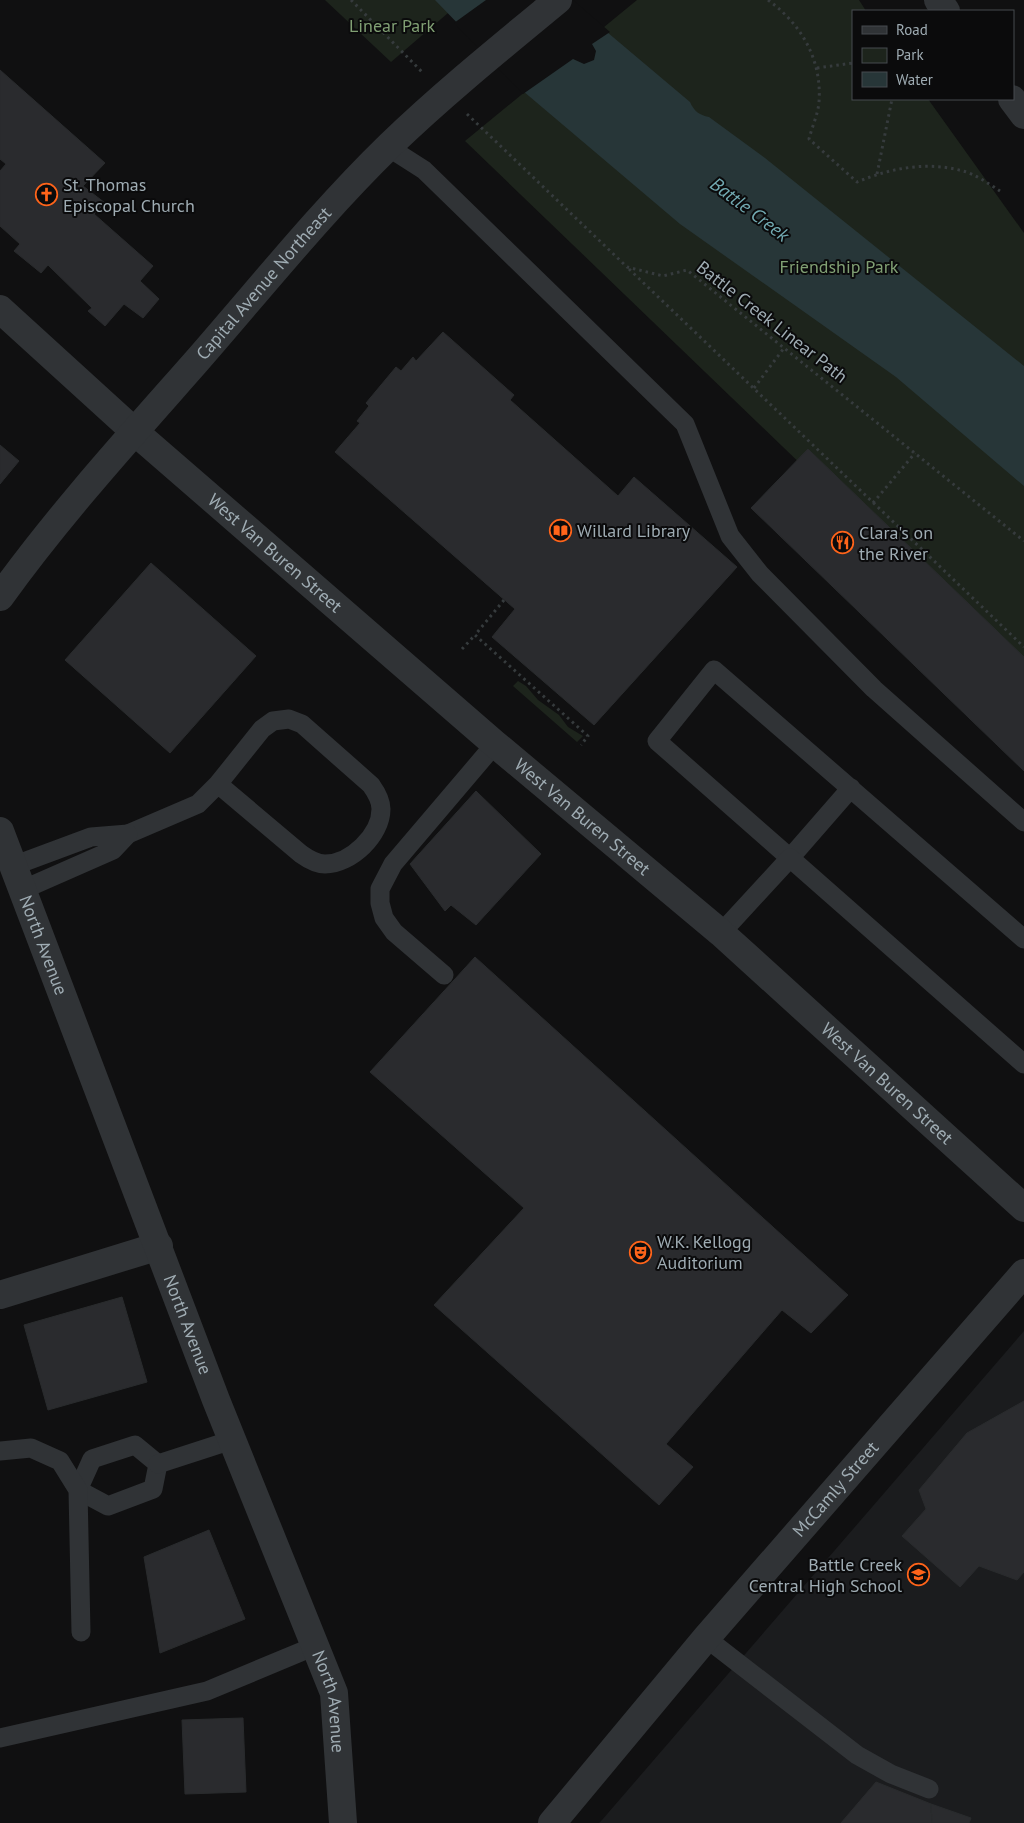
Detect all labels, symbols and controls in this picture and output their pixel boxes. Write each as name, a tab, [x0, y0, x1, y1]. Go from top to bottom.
legend	[852, 10, 1014, 100]
park label: Linear Park	[349, 14, 435, 37]
text: Road	[896, 20, 928, 39]
text: Park	[896, 45, 924, 64]
text: Water	[896, 70, 933, 89]
water label: Battle Creek	[706, 171, 795, 247]
place label: St. Thomas Episcopal Church	[63, 173, 195, 217]
church icon: St. Thomas Episcopal Church	[35, 183, 59, 207]
street label: Capital Avenue Northeast	[191, 202, 336, 365]
park label: Friendship Park	[780, 255, 899, 278]
street label: Battle Creek Linear Path	[692, 256, 852, 388]
street label: West Van Buren Street	[203, 488, 347, 617]
library icon: Willard Library	[549, 519, 573, 543]
place label: Willard Library	[577, 519, 691, 542]
place label: Clara's on the River	[859, 521, 933, 565]
restaurant icon: Clara's on the River	[831, 531, 855, 555]
street label: West Van Buren Street	[510, 753, 655, 880]
street label: North Avenue	[14, 892, 73, 998]
street label: West Van Buren Street	[816, 1017, 958, 1149]
place label: W.K. Kellogg Auditorium	[657, 1230, 751, 1274]
theatre icon: W.K. Kellogg Auditorium	[629, 1240, 653, 1264]
street label: North Avenue	[158, 1271, 217, 1378]
street label: McCamly Street	[787, 1436, 883, 1542]
place label: Battle Creek Central High School	[749, 1553, 903, 1597]
school or university icon: Battle Creek Central High School	[906, 1563, 930, 1587]
street label: North Avenue	[307, 1647, 350, 1754]

